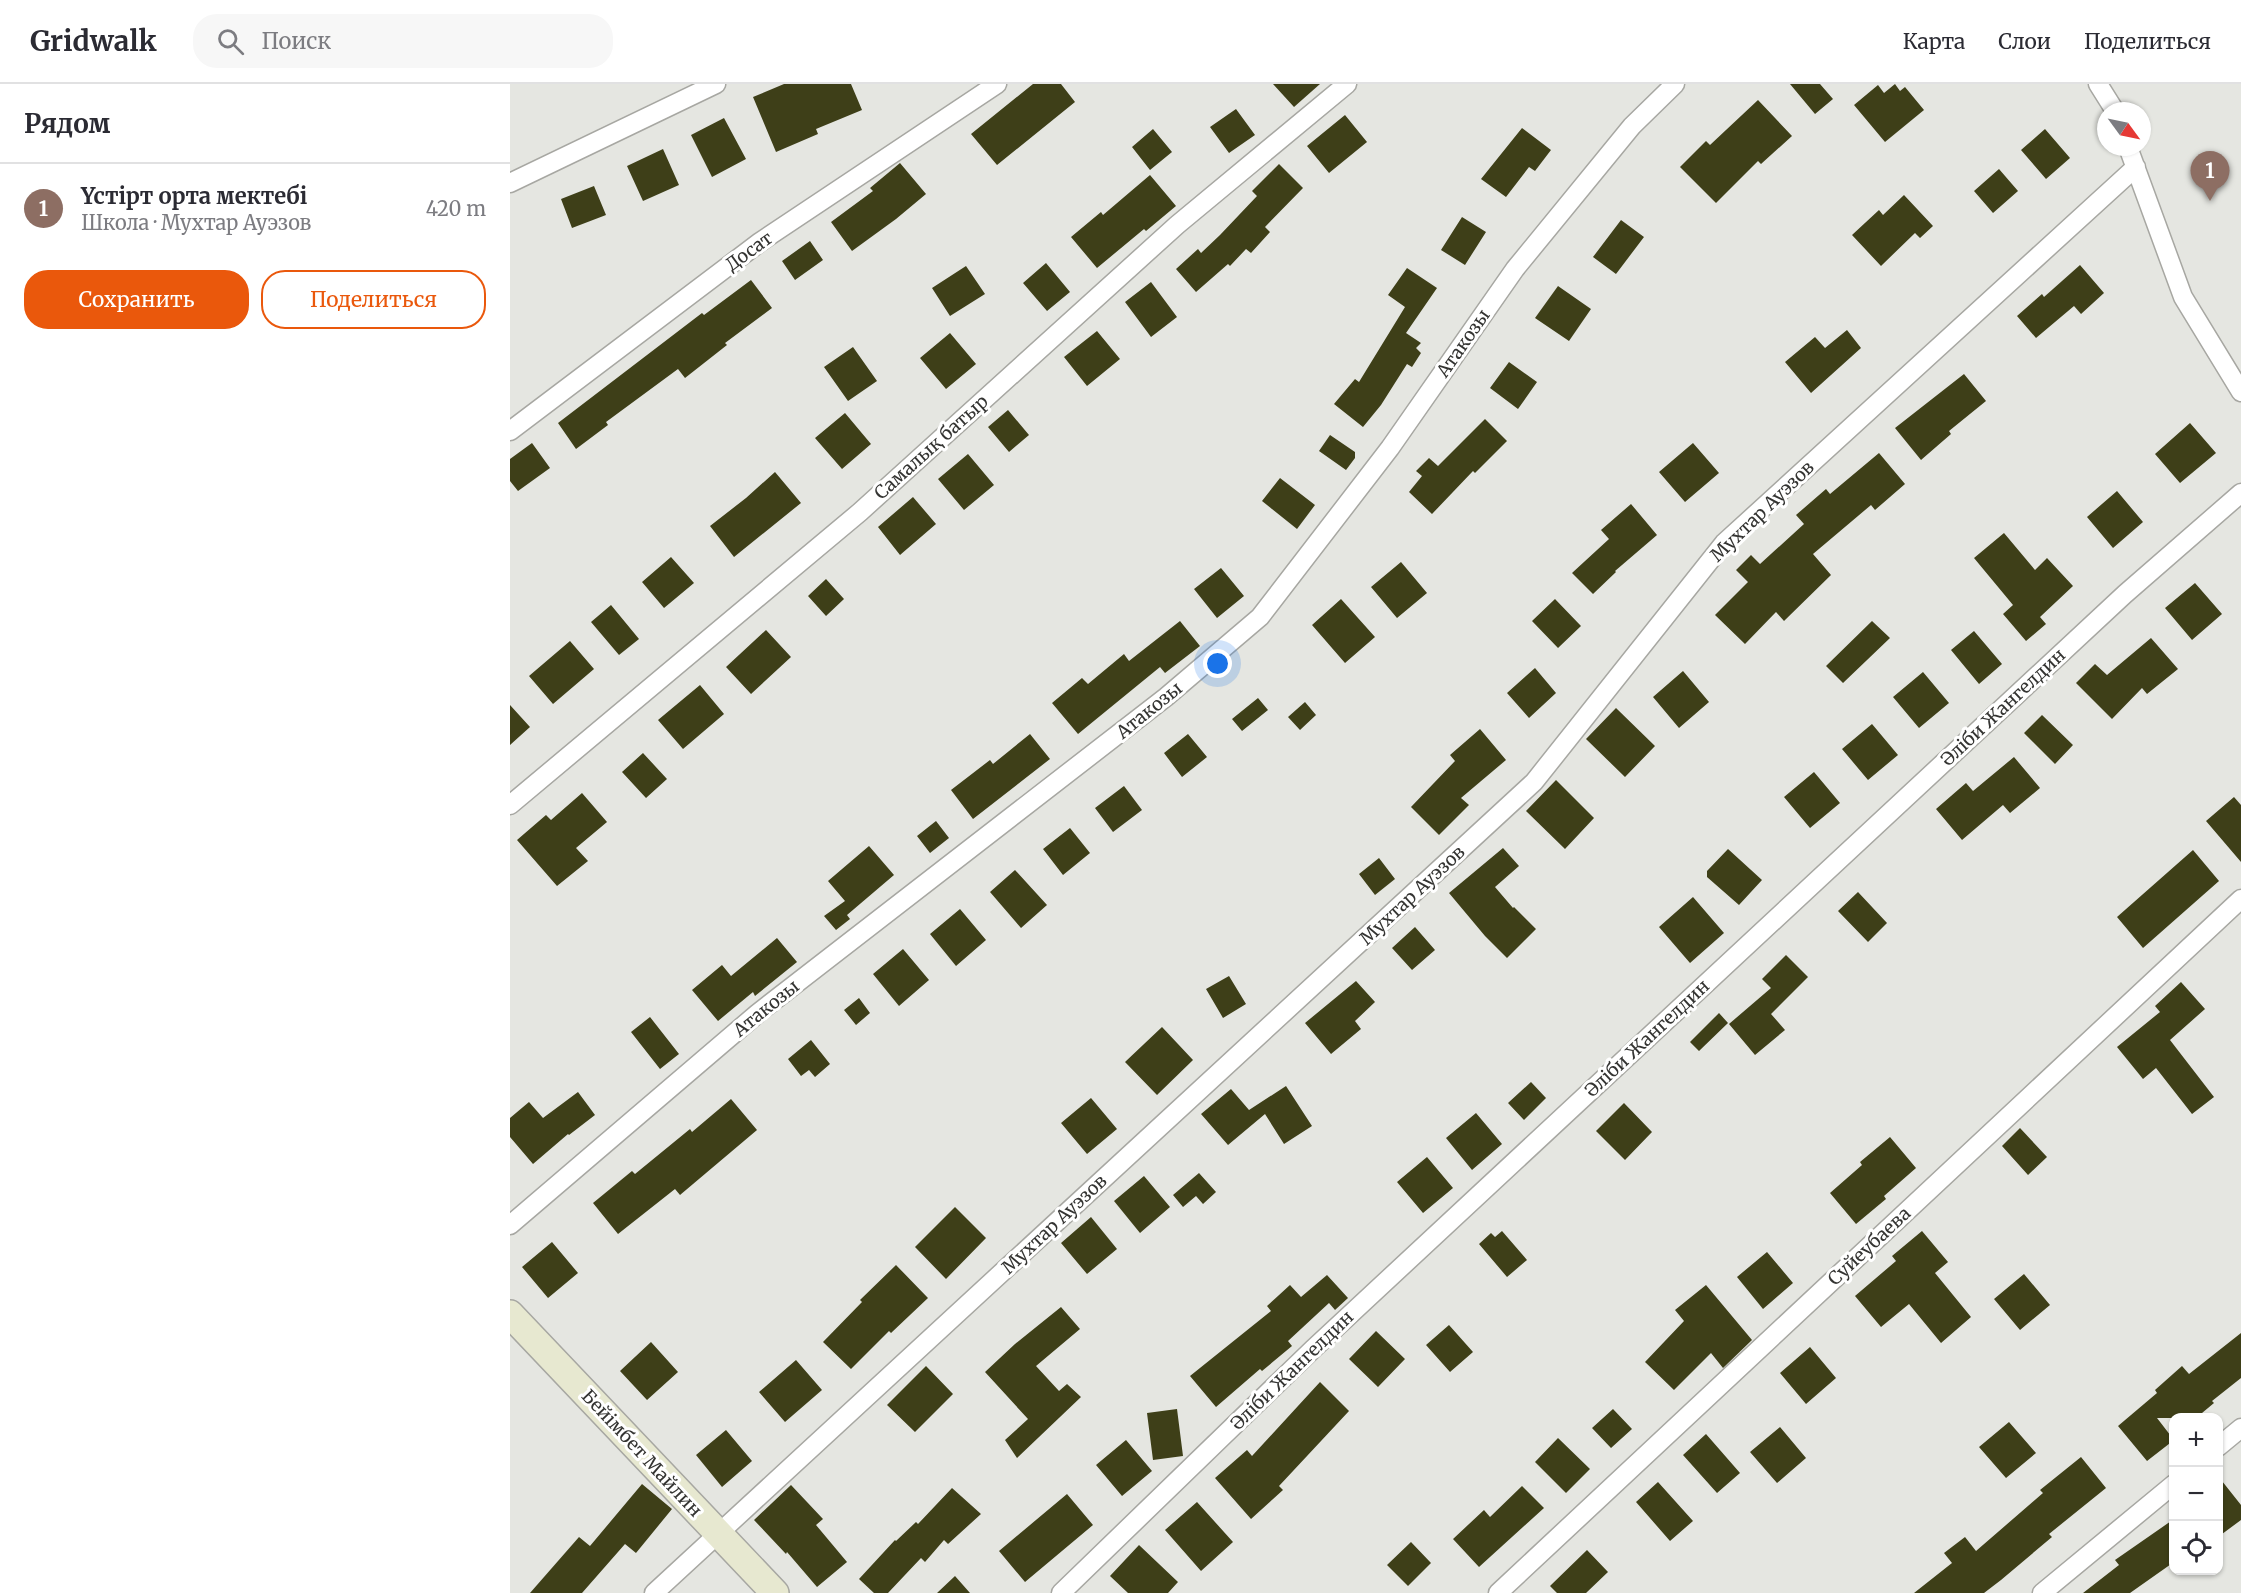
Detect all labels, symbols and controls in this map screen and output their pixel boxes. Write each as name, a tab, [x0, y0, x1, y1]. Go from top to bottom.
search box	[193, 14, 613, 68]
text: Gridwalk	[30, 23, 157, 59]
icon: search	[214, 25, 247, 58]
text: Поиск	[262, 27, 331, 55]
text: Карта	[1903, 28, 1965, 55]
text: Слои	[1998, 28, 2051, 55]
text: Поделиться	[2084, 28, 2211, 55]
north arrow	[2097, 102, 2151, 156]
text: Рядом	[24, 107, 110, 140]
pin: 1	[2190, 152, 2230, 201]
text: Үстірт орта мектебі	[81, 182, 307, 210]
text: 1	[39, 196, 48, 221]
text: 420 m	[426, 196, 486, 221]
text: Школа · Мухтар Ауэзов	[81, 210, 311, 235]
street label: Досат	[721, 226, 777, 276]
button: Сохранить	[24, 270, 249, 329]
button: Поделиться	[261, 270, 486, 329]
street label: Атакозы	[1431, 304, 1495, 382]
street label: Самалық батыр	[869, 390, 993, 504]
street label: Мухтар Ауэзов	[1705, 455, 1819, 566]
street label: Әліби Жангелдин	[1936, 643, 2070, 771]
your location	[1203, 649, 1232, 678]
street label: Атакозы	[1111, 676, 1187, 744]
street label: Мухтар Ауэзов	[1355, 840, 1470, 950]
street label: Атакозы	[728, 974, 804, 1042]
street label: Әліби Жангелдин	[1580, 974, 1714, 1102]
street label: Мухтар Ауэзов	[997, 1169, 1112, 1279]
street label: Суйеубаева	[1823, 1202, 1915, 1290]
street label: Әліби Жангелдин	[1226, 1305, 1358, 1435]
street label: Бейімбет Майлин	[577, 1384, 707, 1522]
map controls	[2169, 1413, 2223, 1575]
button: +	[2169, 1413, 2223, 1467]
button: −	[2169, 1467, 2223, 1521]
button: locate	[2169, 1521, 2223, 1575]

